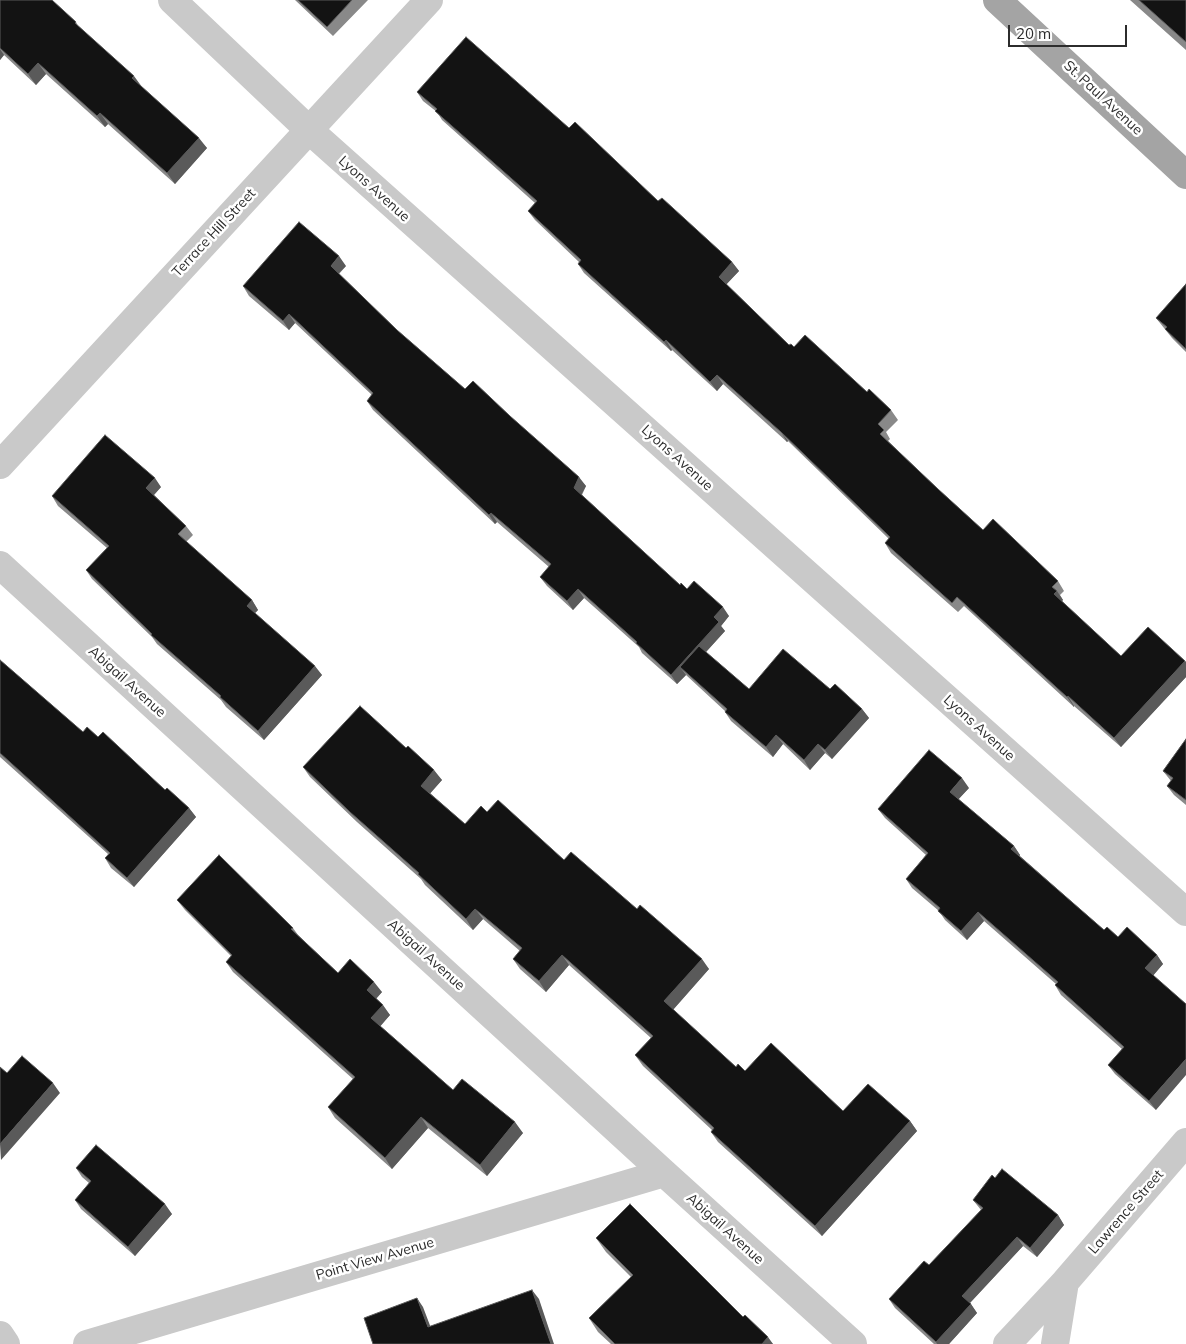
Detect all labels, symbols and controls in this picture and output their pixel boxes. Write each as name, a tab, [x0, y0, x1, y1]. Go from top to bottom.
scale bar	[1011, 15, 1130, 47]
text: 20 m	[1016, 24, 1051, 43]
street label: St. Paul Avenue	[1060, 57, 1146, 139]
street label: Lyons Avenue	[335, 153, 413, 225]
street label: Terrace Hill Street	[169, 185, 259, 281]
street label: Lyons Avenue	[638, 422, 716, 494]
street label: Abigail Avenue	[85, 643, 169, 721]
street label: Lyons Avenue	[940, 692, 1018, 764]
street label: Abigail Avenue	[384, 916, 468, 994]
street label: Lawrence Street	[1085, 1167, 1167, 1257]
street label: Abigail Avenue	[683, 1190, 767, 1268]
street label: Point View Avenue	[314, 1234, 436, 1284]

